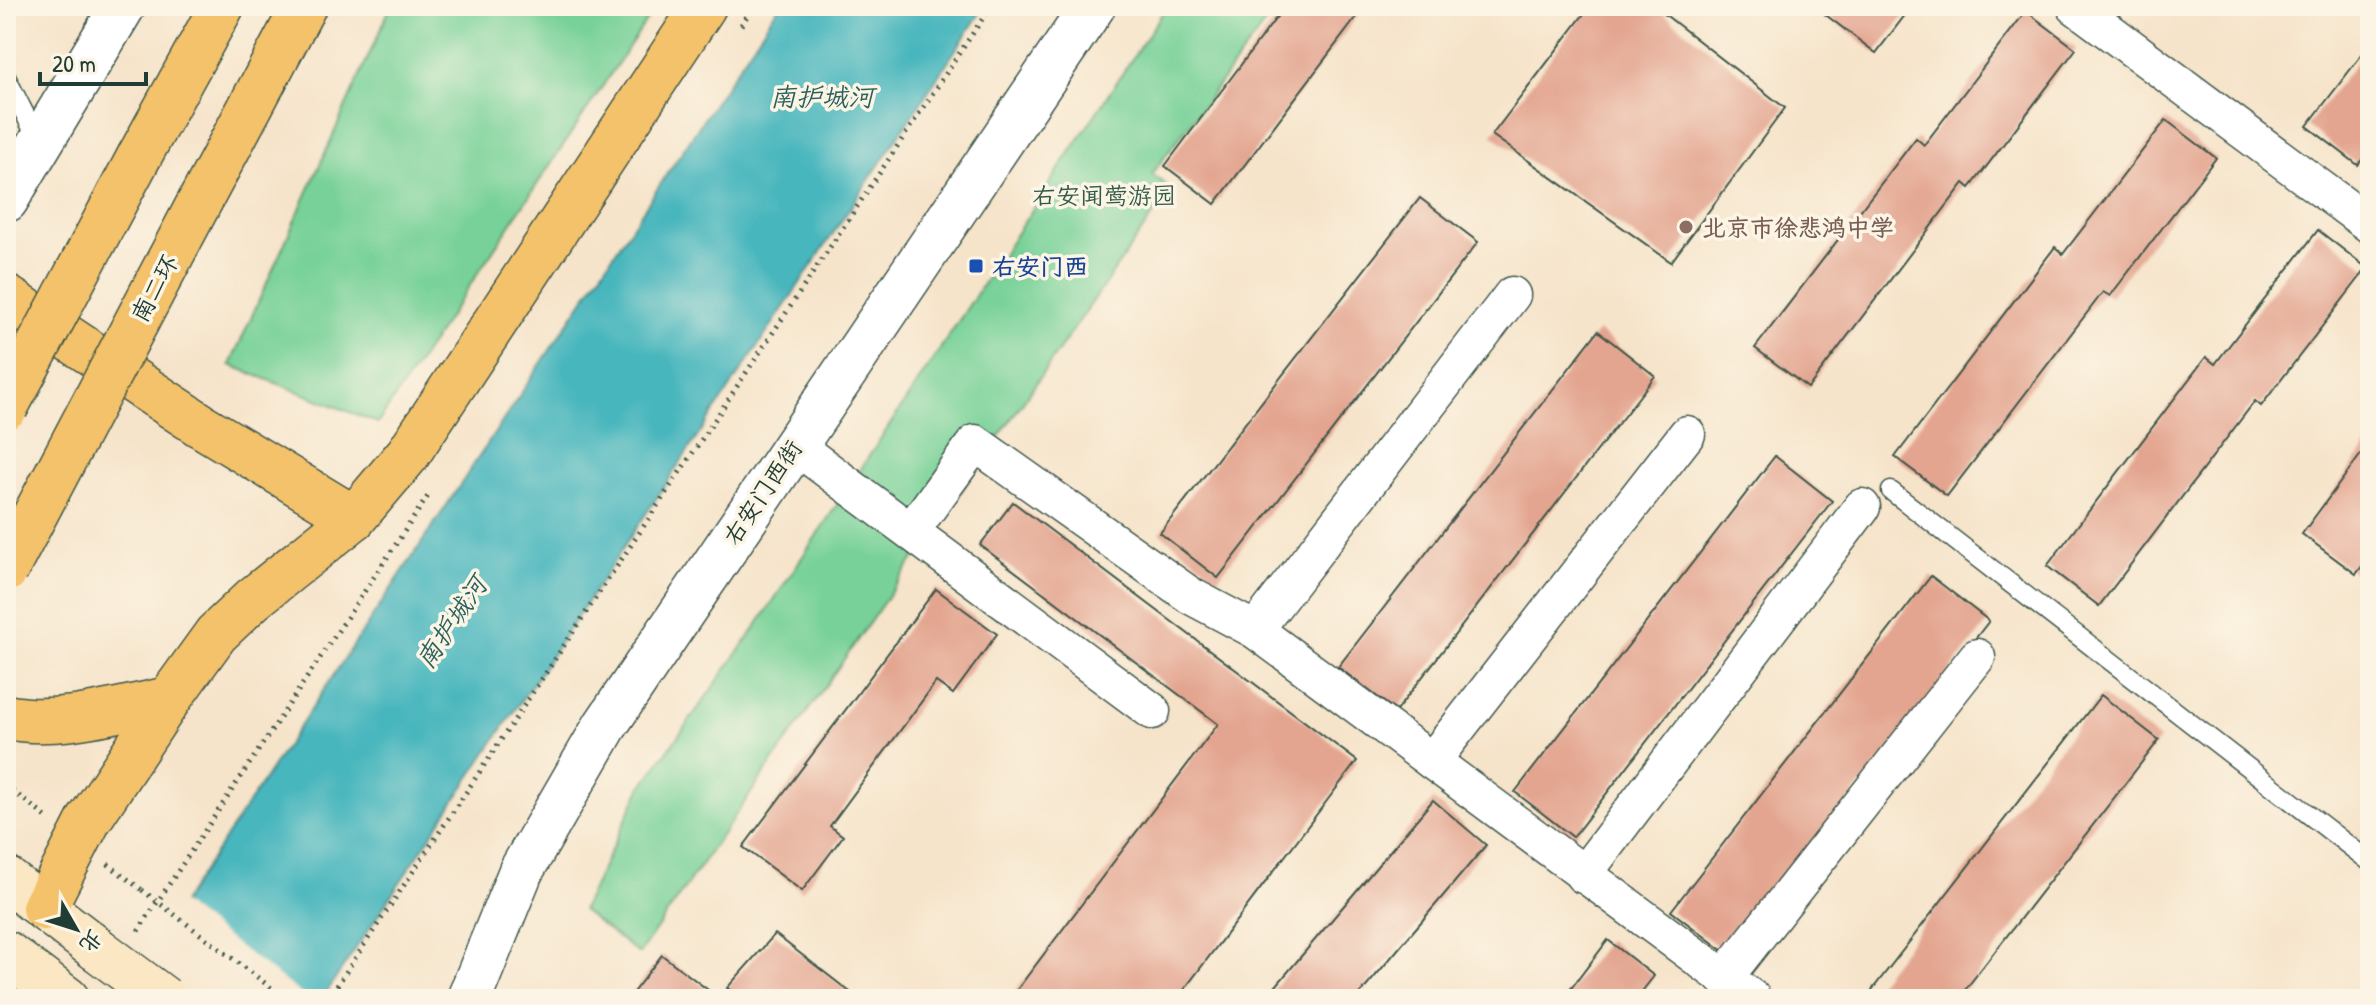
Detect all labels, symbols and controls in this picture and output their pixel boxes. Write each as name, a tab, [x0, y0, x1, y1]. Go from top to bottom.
scale bar	[40, 36, 146, 86]
text: 20 m	[52, 47, 96, 79]
water label: 南护城河	[770, 79, 878, 114]
park label: 右安闻莺游园	[1032, 179, 1176, 211]
place label: 北京市徐悲鸿中学	[1702, 211, 1894, 243]
marker: 北京市徐悲鸿中学	[1677, 218, 1695, 236]
street label: 南二环	[123, 249, 185, 327]
place label: 右安门西	[992, 250, 1088, 282]
marker: 右安门西	[967, 257, 985, 275]
street label: 右安门西街	[715, 433, 809, 551]
water label: 南护城河	[407, 566, 497, 675]
north arrow	[36, 889, 116, 969]
text: 北	[73, 924, 110, 960]

